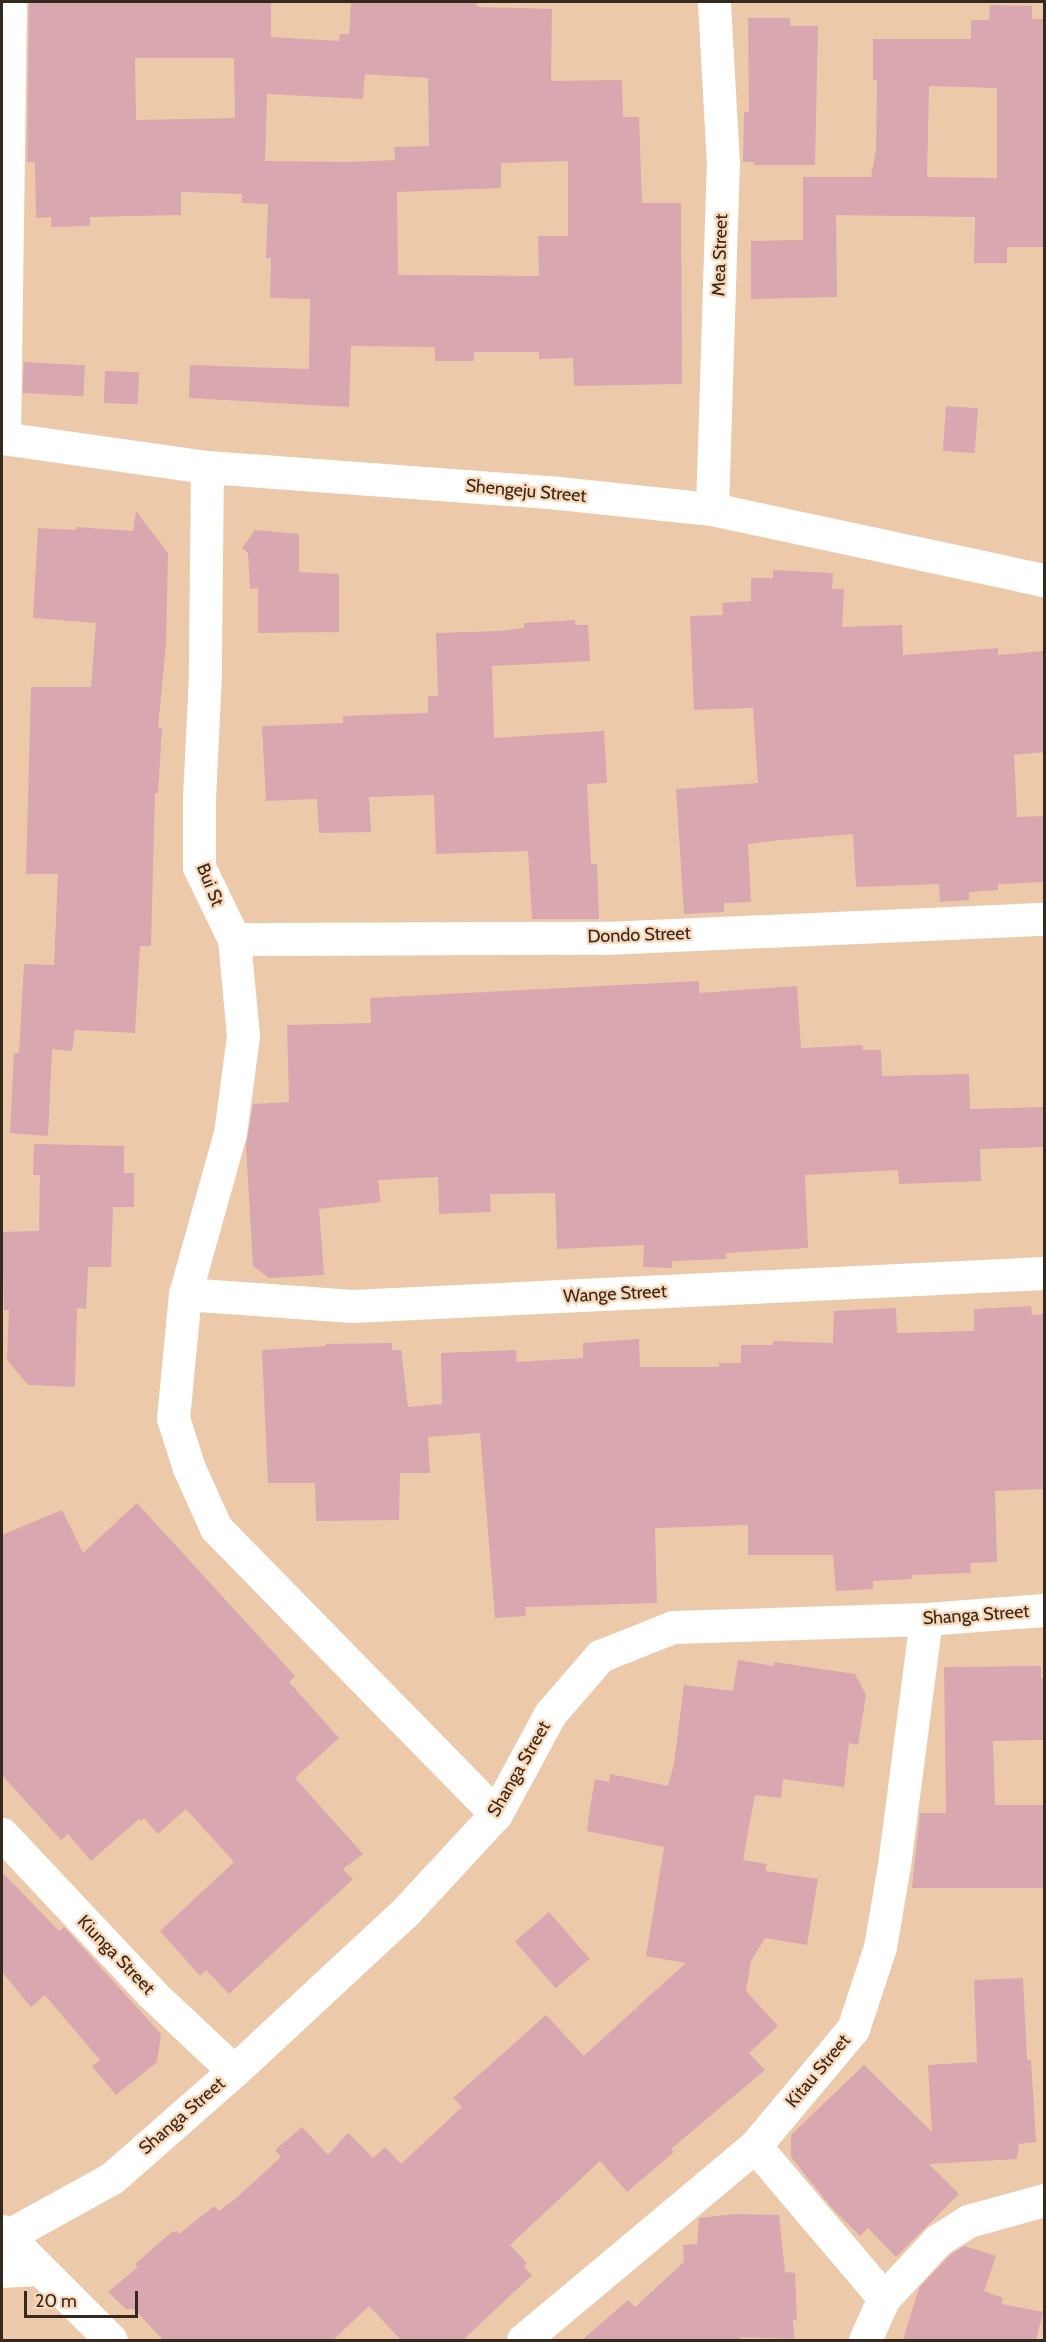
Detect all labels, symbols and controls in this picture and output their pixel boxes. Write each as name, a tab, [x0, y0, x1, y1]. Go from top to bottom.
street label: Mea Street	[708, 213, 732, 297]
street label: Shengeju Street	[465, 475, 587, 507]
street label: Bui St	[192, 860, 228, 910]
street label: Dondo Street	[587, 922, 691, 948]
street label: Wange Street	[563, 1281, 667, 1307]
street label: Shanga Street	[922, 1601, 1030, 1629]
street label: Shanga Street	[483, 1717, 555, 1821]
street label: Kiunga Street	[73, 1911, 159, 1999]
street label: Kitau Street	[781, 2030, 855, 2112]
street label: Shanga Street	[135, 2073, 229, 2159]
scale bar	[27, 2279, 141, 2317]
text: 20 m	[35, 2290, 77, 2312]

